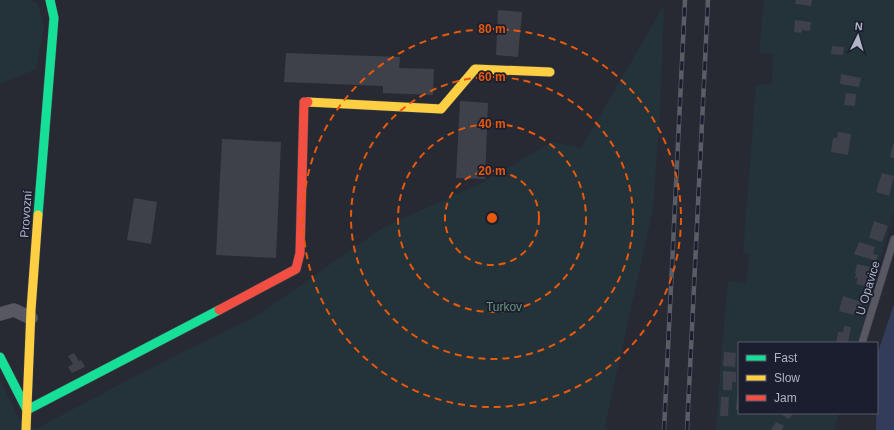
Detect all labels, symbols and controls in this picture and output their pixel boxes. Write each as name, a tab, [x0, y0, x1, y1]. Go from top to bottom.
north arrow	[838, 16, 878, 56]
text: N	[854, 20, 863, 32]
text: 80 m	[478, 22, 506, 36]
text: 60 m	[478, 70, 506, 84]
text: 40 m	[478, 117, 506, 131]
text: 20 m	[478, 164, 506, 178]
street label: Provozní	[17, 189, 35, 238]
centre of rings	[485, 211, 499, 225]
street label: U Opavice	[853, 259, 883, 317]
park label: Turkov	[486, 300, 522, 314]
legend	[738, 342, 878, 414]
text: Fast	[774, 351, 798, 365]
text: Slow	[774, 371, 800, 385]
text: Jam	[774, 391, 797, 405]

